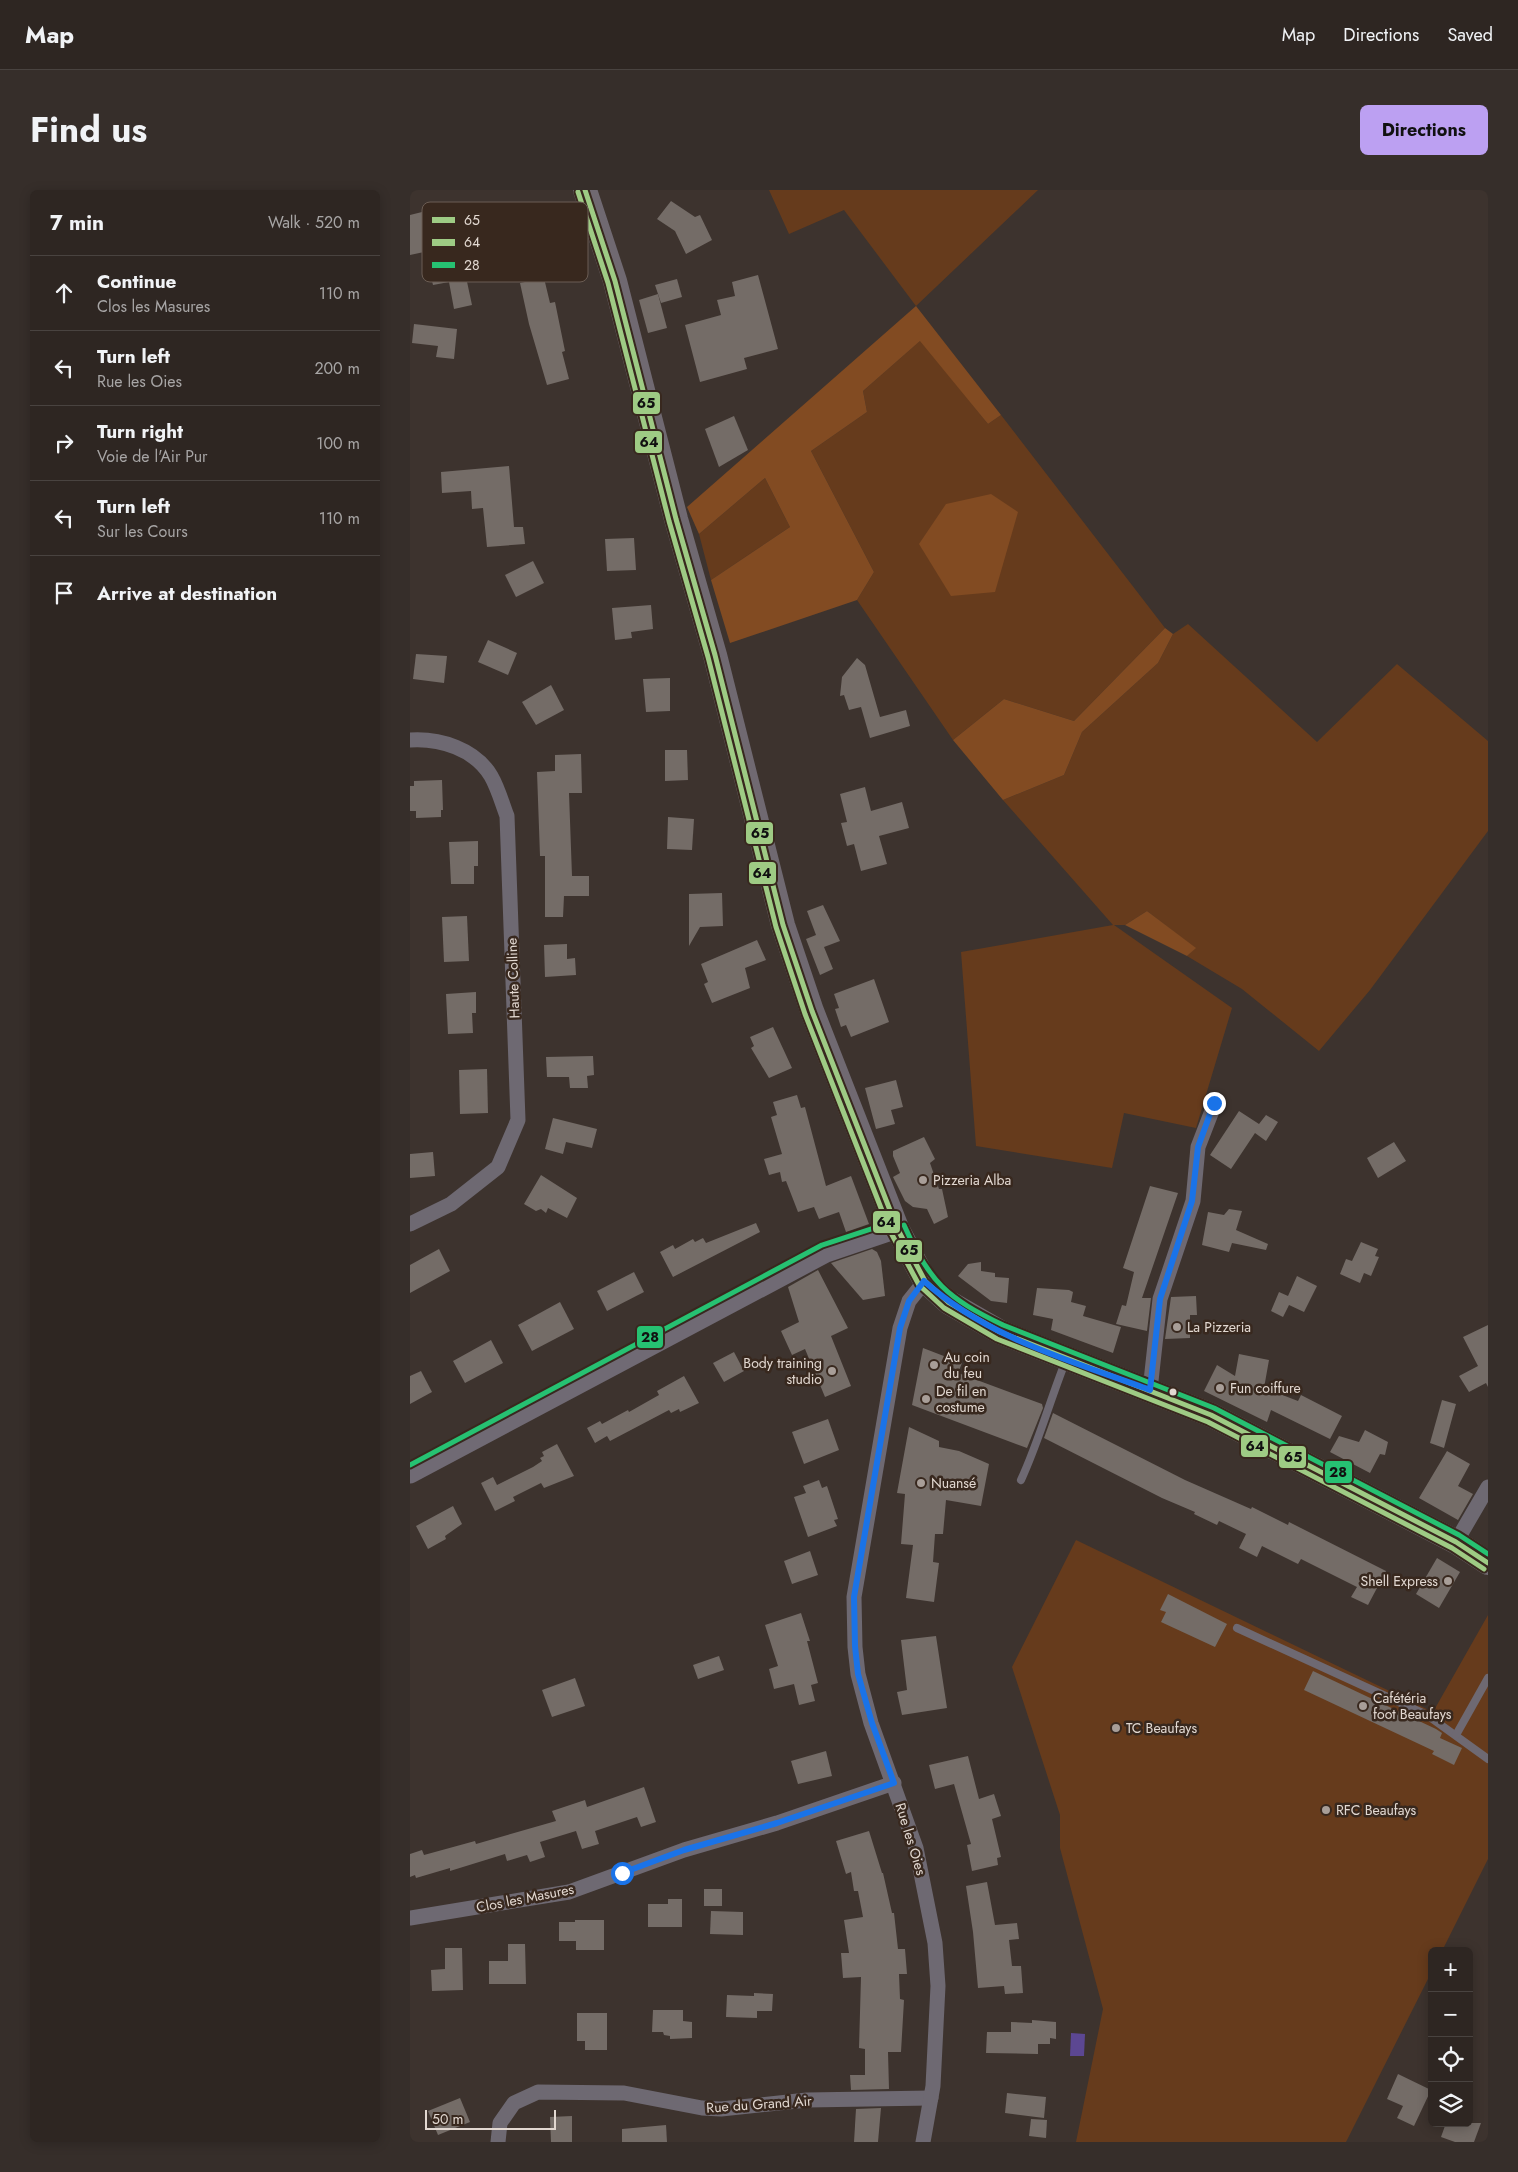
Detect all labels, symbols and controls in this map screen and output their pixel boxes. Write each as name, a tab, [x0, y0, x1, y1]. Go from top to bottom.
text: Map	[25, 17, 74, 52]
text: Map	[1282, 22, 1315, 48]
text: Directions	[1343, 22, 1419, 48]
text: Saved	[1447, 22, 1493, 48]
text: Find us	[30, 105, 147, 155]
button: Directions	[1360, 105, 1488, 155]
legend	[422, 202, 588, 282]
text: 7 min	[50, 208, 104, 238]
text: 65	[464, 210, 480, 230]
text: Walk · 520 m	[268, 211, 360, 234]
text: 64	[464, 232, 480, 252]
text: 28	[464, 255, 480, 275]
text: Continue	[97, 268, 176, 295]
icon: ahead	[50, 279, 78, 307]
text: 110 m	[319, 282, 360, 305]
text: Clos les Masures	[97, 295, 210, 318]
text: Turn left	[97, 343, 170, 370]
icon: left	[50, 354, 78, 382]
text: 200 m	[314, 357, 360, 380]
text: Rue les Oies	[97, 370, 182, 393]
line badge: 65	[632, 391, 661, 415]
text: 65	[637, 393, 655, 413]
text: Turn right	[97, 418, 183, 445]
icon: right	[50, 429, 78, 457]
line badge: 64	[634, 430, 663, 454]
text: 100 m	[316, 432, 360, 455]
text: 64	[639, 432, 659, 452]
text: Voie de l'Air Pur	[97, 445, 208, 468]
text: Turn left	[97, 493, 170, 520]
icon: left	[50, 504, 78, 532]
text: 110 m	[319, 507, 360, 530]
text: Sur les Cours	[97, 520, 188, 543]
icon: arrive	[50, 579, 78, 607]
text: Arrive at destination	[97, 580, 277, 607]
line badge: 65	[745, 821, 774, 845]
text: 65	[751, 823, 769, 843]
line badge: 64	[748, 861, 777, 885]
text: 64	[752, 863, 772, 883]
street label: Haute Colline	[502, 937, 524, 1019]
route end	[1203, 1092, 1226, 1115]
place label: Pizzeria Alba	[933, 1170, 1011, 1190]
marker: Pizzeria Alba	[917, 1174, 929, 1186]
line badge: 64	[872, 1210, 901, 1234]
text: 64	[876, 1212, 896, 1232]
line badge: 65	[895, 1239, 923, 1263]
text: 65	[900, 1240, 918, 1260]
place label: La Pizzeria	[1187, 1317, 1251, 1337]
marker: La Pizzeria	[1171, 1321, 1183, 1333]
line badge: 28	[636, 1325, 664, 1349]
text: 28	[641, 1327, 659, 1347]
place label: Au coin du feu	[944, 1347, 990, 1383]
place label: Body training studio	[743, 1353, 822, 1389]
marker: Au coin du feu	[928, 1359, 940, 1371]
marker: Body training studio	[826, 1365, 838, 1377]
place label: Fun coiffure	[1230, 1378, 1301, 1398]
place label: De fil en costume	[936, 1381, 987, 1417]
marker: Fun coiffure	[1214, 1382, 1226, 1394]
unlabelled marker	[1168, 1387, 1178, 1397]
marker: De fil en costume	[920, 1393, 932, 1405]
line badge: 64	[1240, 1434, 1269, 1458]
text: 64	[1245, 1436, 1265, 1456]
line badge: 65	[1278, 1445, 1307, 1469]
text: 65	[1284, 1447, 1302, 1467]
line badge: 28	[1324, 1460, 1353, 1484]
text: 28	[1329, 1462, 1347, 1482]
place label: Nuansé	[931, 1473, 976, 1493]
marker: Nuansé	[915, 1477, 927, 1489]
place label: Shell Express	[1360, 1571, 1438, 1591]
marker: Shell Express	[1442, 1575, 1454, 1587]
place label: Cafétéria foot Beaufays	[1373, 1688, 1452, 1724]
marker: Cafétéria foot Beaufays	[1357, 1700, 1369, 1712]
place label: TC Beaufays	[1126, 1718, 1198, 1738]
marker: TC Beaufays	[1110, 1722, 1122, 1734]
street label: Rue les Oies	[891, 1800, 932, 1878]
place label: RFC Beaufays	[1336, 1800, 1417, 1820]
marker: RFC Beaufays	[1320, 1804, 1332, 1816]
route start	[611, 1862, 634, 1885]
street label: Clos les Masures	[474, 1879, 576, 1917]
map controls	[1428, 1947, 1473, 2127]
button: +	[1428, 1947, 1473, 1992]
button: −	[1428, 1992, 1473, 2037]
button: locate	[1428, 2037, 1473, 2082]
button: layers	[1428, 2082, 1473, 2127]
street label: Rue du Grand Air	[706, 2090, 813, 2118]
scale bar	[425, 2107, 556, 2130]
text: 50 m	[432, 2109, 463, 2129]

